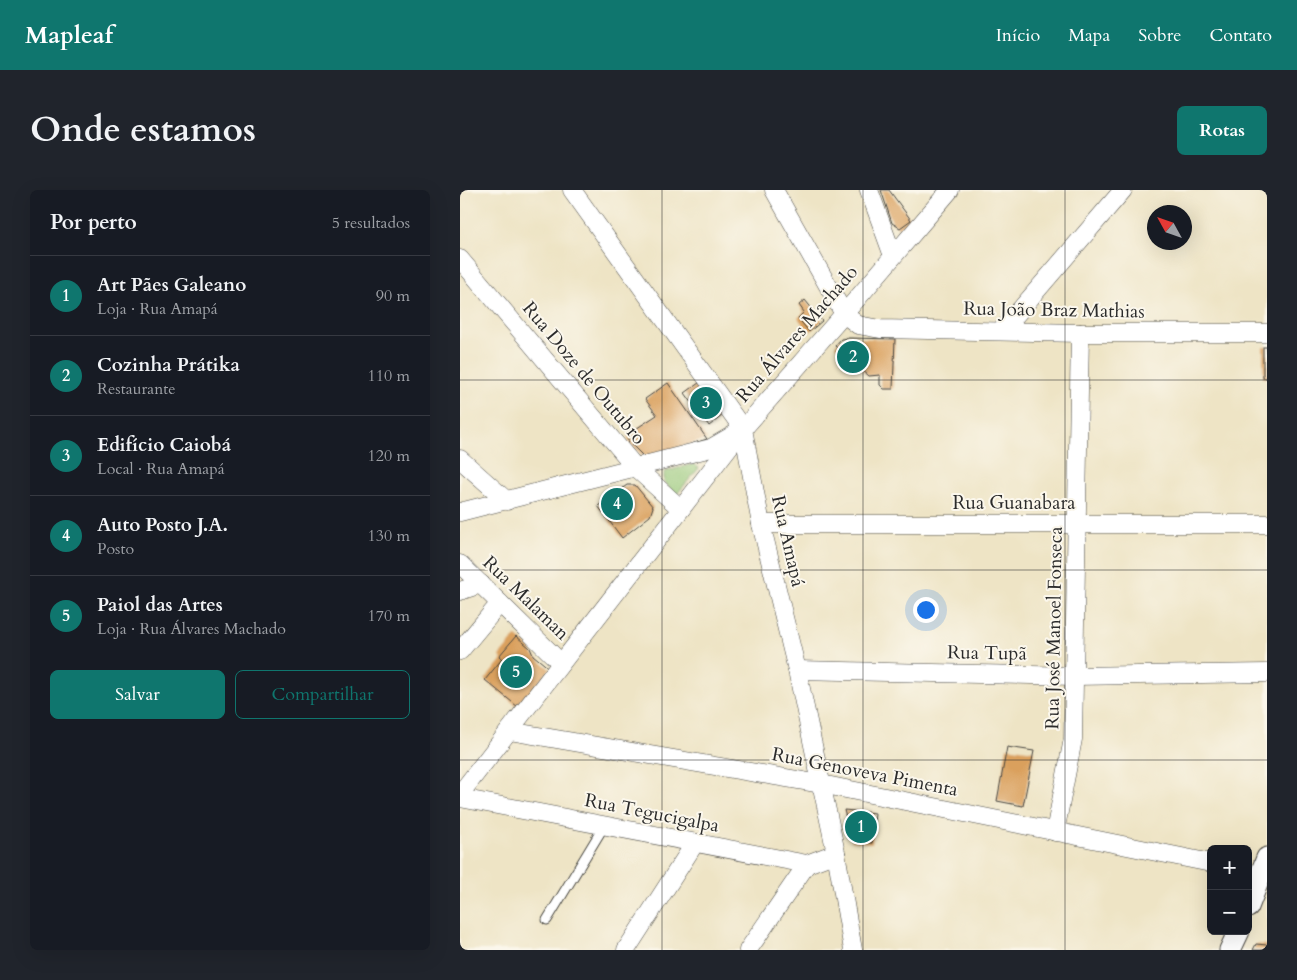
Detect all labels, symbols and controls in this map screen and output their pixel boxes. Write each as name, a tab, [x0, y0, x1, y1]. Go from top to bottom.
text: Mapleaf	[25, 19, 113, 52]
text: Início	[996, 23, 1040, 48]
text: Mapa	[1068, 23, 1110, 48]
text: Sobre	[1138, 23, 1181, 48]
text: Contato	[1209, 23, 1272, 48]
text: Onde estamos	[30, 106, 256, 154]
button: Rotas	[1177, 106, 1267, 155]
north arrow	[1147, 205, 1192, 250]
text: Por perto	[50, 208, 137, 237]
text: 5 resultados	[332, 212, 410, 234]
street label: Rua Álvares Machado	[730, 260, 864, 408]
text: Art Pães Galeano	[97, 272, 246, 298]
text: 1	[62, 285, 70, 307]
text: 90 m	[376, 285, 410, 307]
street label: Rua João Braz Mathias	[963, 295, 1145, 325]
street label: Rua Doze de Outubro	[516, 296, 652, 450]
text: Loja · Rua Amapá	[97, 298, 218, 320]
pin: 2	[837, 338, 869, 376]
text: Cozinha Prátika	[97, 352, 240, 378]
text: 2	[62, 365, 70, 387]
text: 110 m	[368, 365, 410, 387]
text: Restaurante	[97, 378, 176, 400]
pin: 3	[690, 384, 722, 422]
text: Edifício Caiobá	[97, 432, 231, 458]
text: 3	[62, 445, 70, 467]
text: 120 m	[368, 445, 410, 467]
text: Local · Rua Amapá	[97, 458, 225, 480]
pin: 4	[601, 485, 633, 523]
street label: Rua Guanabara	[952, 490, 1076, 516]
street label: Rua Amapá	[765, 493, 811, 589]
text: Auto Posto J.A.	[97, 512, 228, 538]
text: 4	[62, 525, 70, 547]
text: 130 m	[368, 525, 410, 547]
street label: Rua José Manoel Fonseca	[1039, 526, 1069, 730]
text: Posto	[97, 538, 134, 560]
street label: Rua Malaman	[477, 550, 575, 646]
text: Paiol das Artes	[97, 592, 223, 618]
your location	[913, 597, 939, 623]
text: 5	[62, 605, 70, 627]
text: 170 m	[368, 605, 410, 627]
text: Loja · Rua Álvares Machado	[97, 618, 286, 640]
street label: Rua Tupã	[947, 639, 1028, 667]
pin: 5	[500, 653, 532, 691]
button: Salvar	[50, 670, 225, 719]
button: Compartilhar	[235, 670, 410, 719]
street label: Rua Genoveva Pimenta	[770, 741, 960, 803]
street label: Rua Tegucigalpa	[582, 787, 722, 839]
pin: 1	[845, 808, 877, 846]
map controls	[1207, 845, 1252, 935]
button: +	[1207, 845, 1252, 890]
button: −	[1207, 890, 1252, 935]

